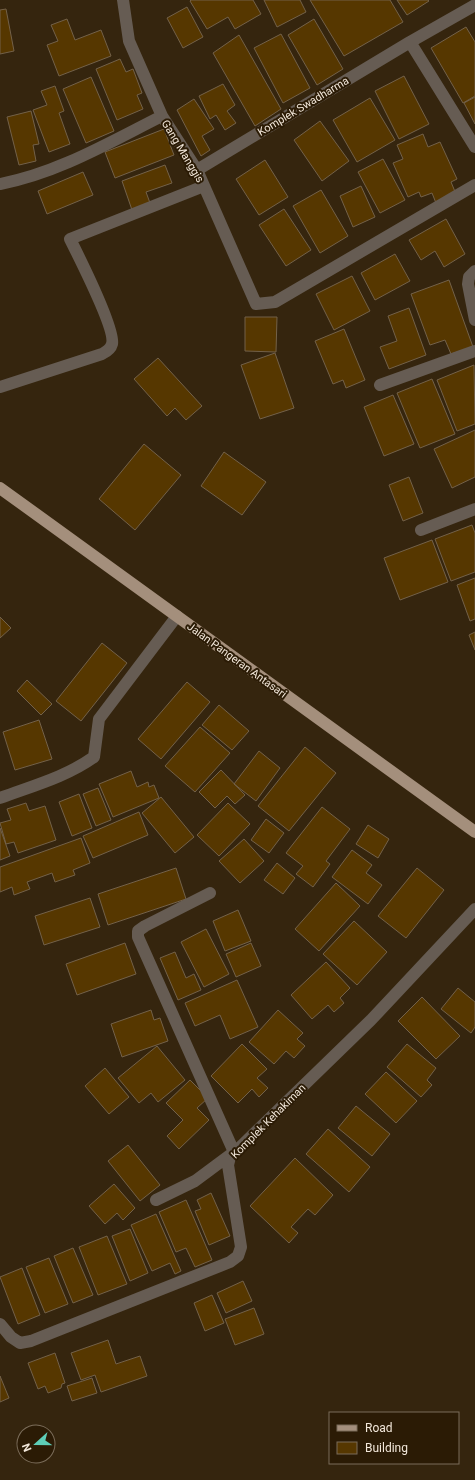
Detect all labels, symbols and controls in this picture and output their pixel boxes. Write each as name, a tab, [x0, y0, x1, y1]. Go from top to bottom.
street label: Komplek Swadharma	[255, 74, 351, 139]
street label: Gang Manggis	[159, 118, 207, 185]
street label: Jalan Pangeran Antasari	[184, 620, 289, 701]
street label: Komplek Kehakiman	[228, 1081, 308, 1161]
legend	[329, 1412, 459, 1464]
text: Road	[365, 1421, 393, 1435]
north arrow	[16, 1424, 56, 1464]
text: N	[20, 1441, 35, 1453]
text: Building	[365, 1441, 408, 1455]

